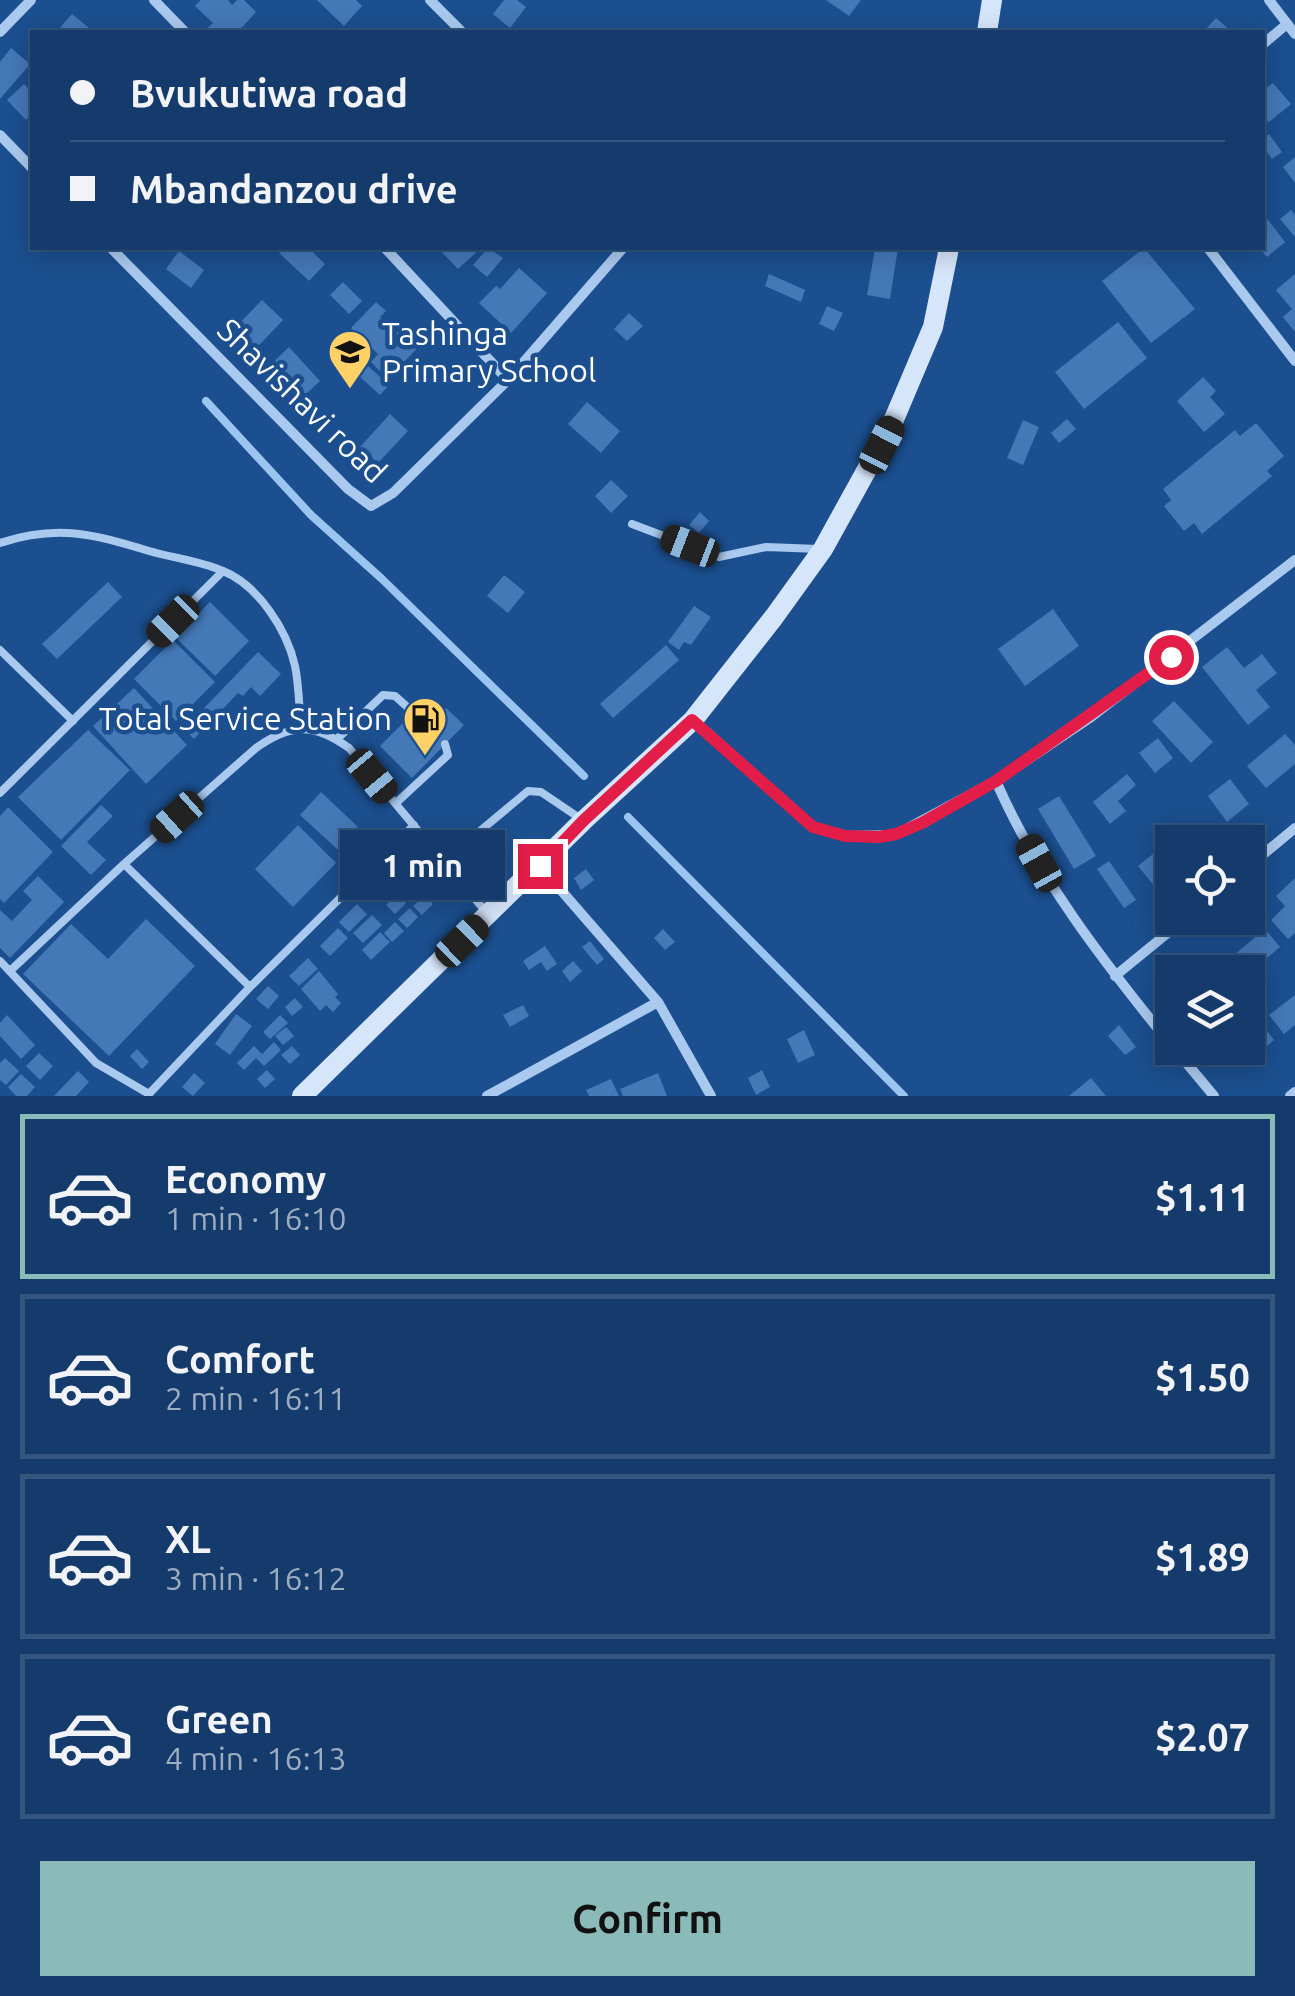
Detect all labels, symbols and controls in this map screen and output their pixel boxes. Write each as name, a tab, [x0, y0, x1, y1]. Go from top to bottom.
text: Bvukutiwa road	[130, 72, 408, 114]
text: Mbandanzou drive	[130, 168, 458, 210]
street label: Shavishavi road	[211, 311, 394, 490]
place label: Tashinga Primary School	[382, 315, 596, 388]
school or university icon: Tashinga Primary School	[327, 329, 373, 390]
car	[855, 411, 909, 479]
car	[657, 521, 723, 571]
car	[141, 589, 205, 653]
route start	[1149, 635, 1194, 680]
fuel station icon: Total Service Station	[402, 696, 448, 757]
place label: Total Service Station	[99, 700, 392, 736]
car	[341, 743, 403, 809]
car	[145, 786, 209, 848]
map controls	[1155, 825, 1265, 1065]
button: locate	[1155, 825, 1265, 935]
car	[1011, 829, 1067, 897]
callout: 1 min	[340, 831, 505, 901]
route end	[518, 844, 563, 889]
text: 1 min	[382, 847, 463, 883]
car	[430, 909, 494, 973]
button: layers	[1155, 955, 1265, 1065]
icon: car	[45, 1152, 135, 1242]
text: Economy	[165, 1158, 326, 1200]
text: $1.11	[1155, 1176, 1250, 1218]
text: 1 min · 16:10	[165, 1200, 347, 1236]
icon: car	[45, 1332, 135, 1422]
text: Comfort	[165, 1338, 315, 1380]
text: $1.50	[1155, 1356, 1250, 1398]
text: 2 min · 16:11	[165, 1380, 347, 1416]
icon: car	[45, 1512, 135, 1602]
text: XL	[165, 1518, 211, 1560]
text: $1.89	[1155, 1536, 1250, 1578]
text: 3 min · 16:12	[165, 1560, 347, 1596]
icon: car	[45, 1692, 135, 1782]
text: Green	[165, 1698, 273, 1740]
text: $2.07	[1155, 1716, 1250, 1758]
text: 4 min · 16:13	[165, 1740, 347, 1776]
button: Confirm	[40, 1861, 1255, 1976]

